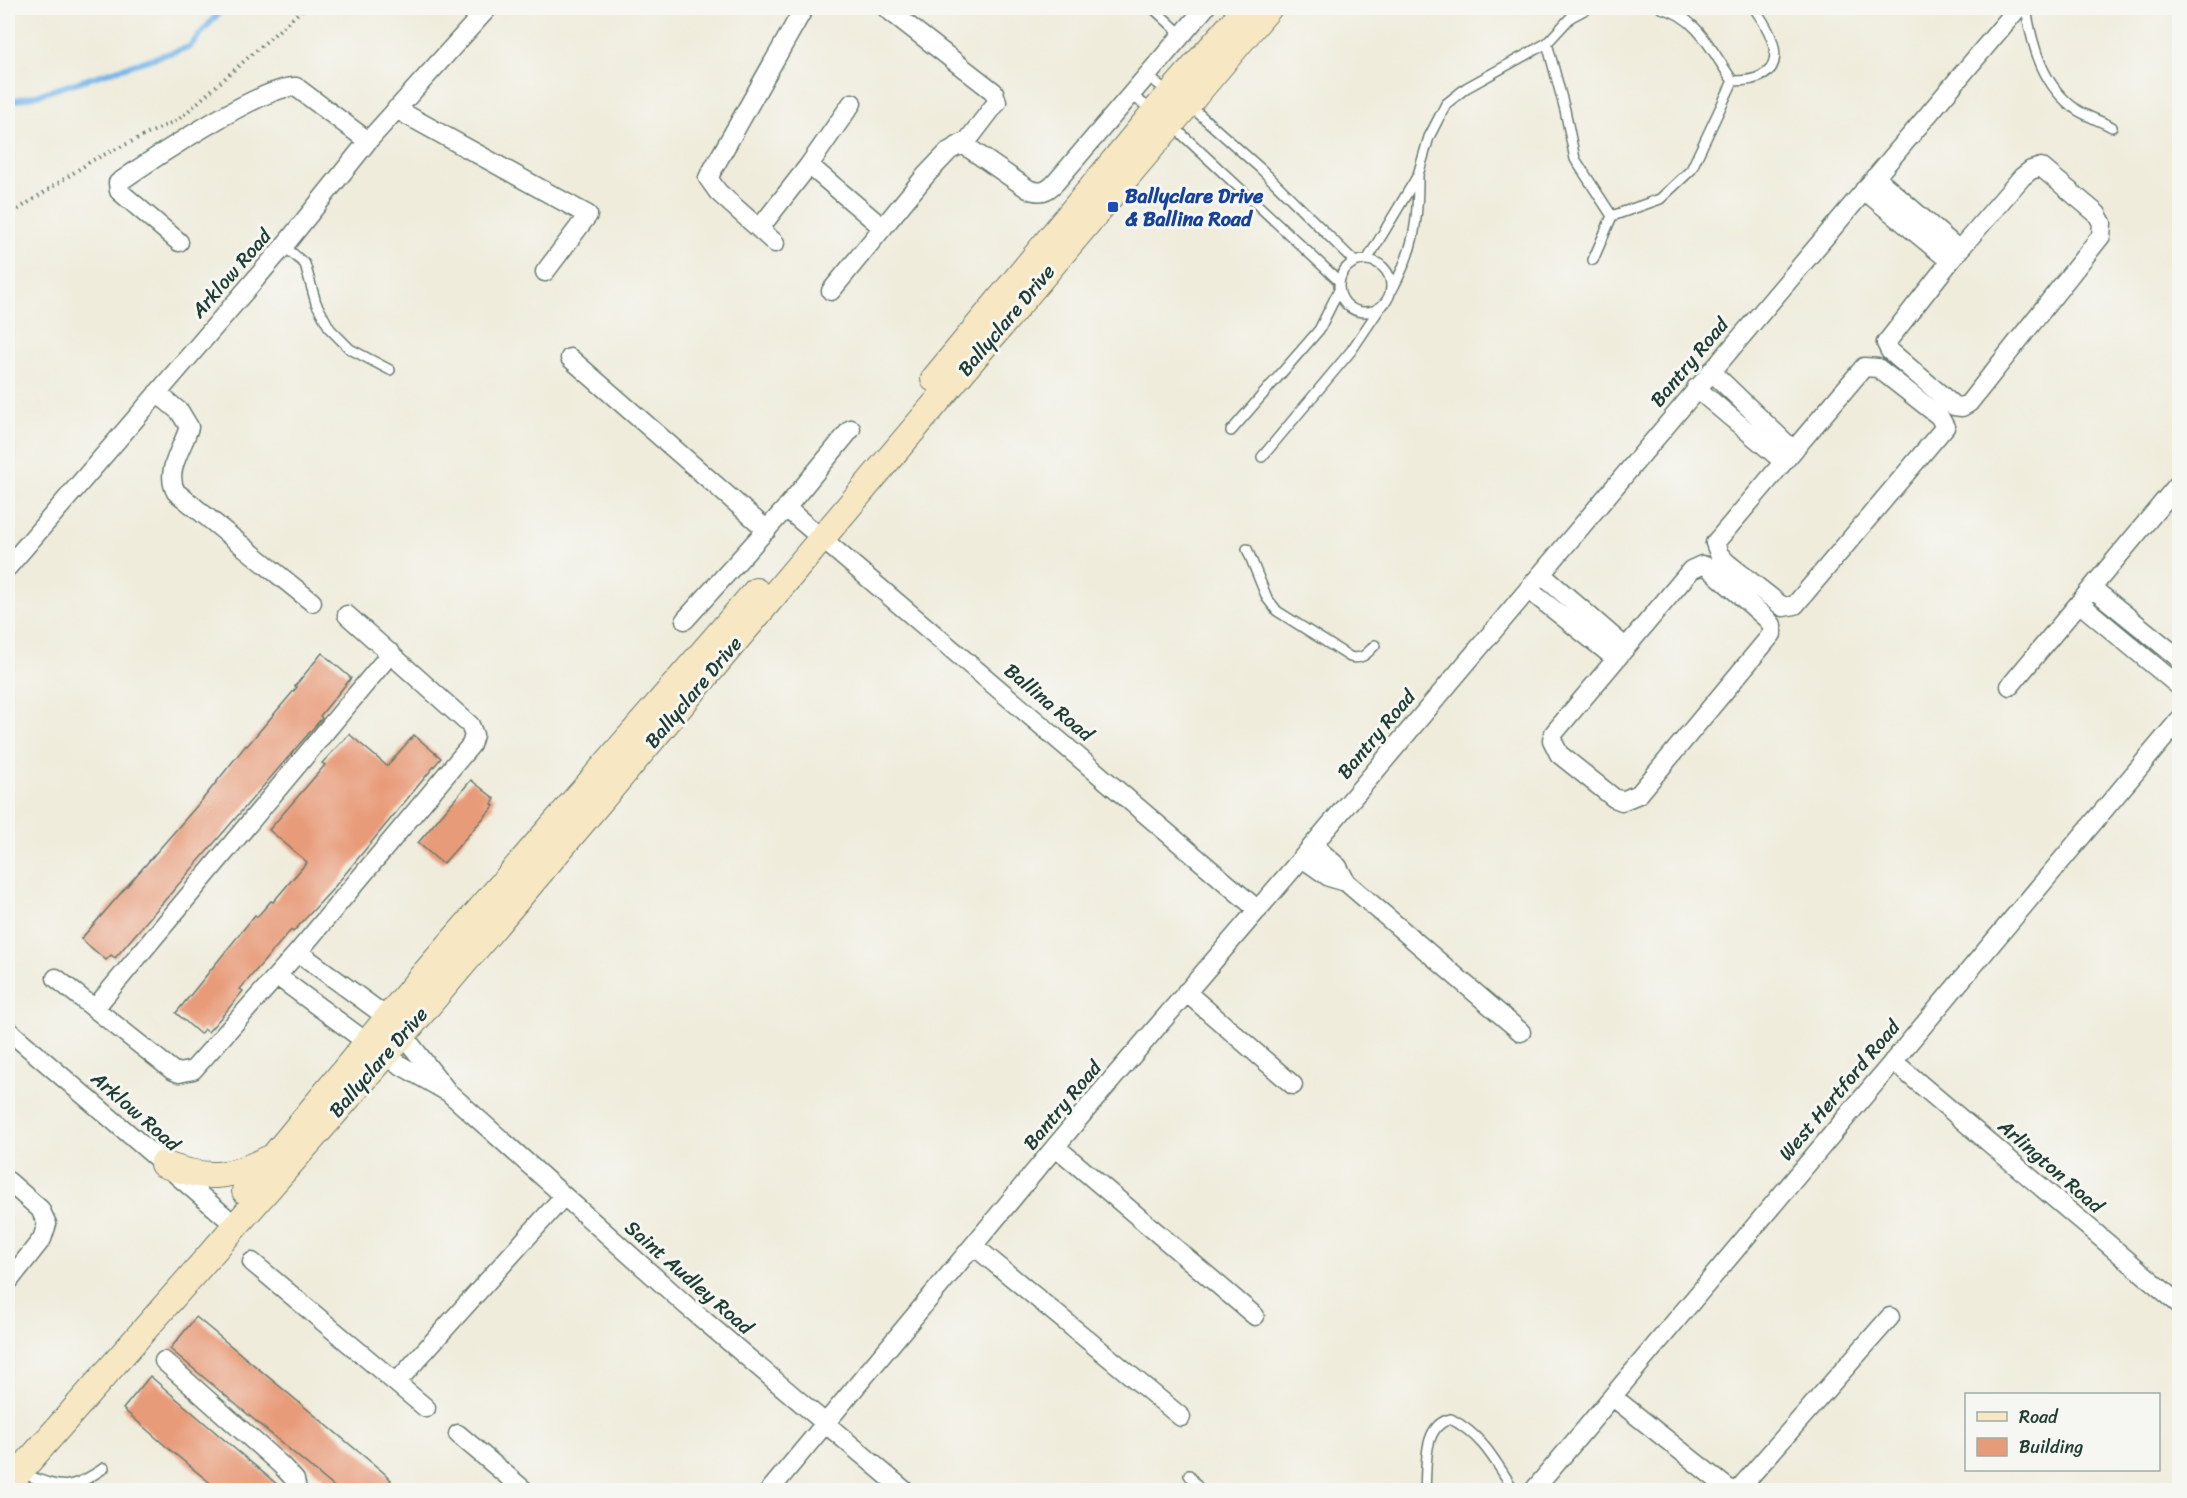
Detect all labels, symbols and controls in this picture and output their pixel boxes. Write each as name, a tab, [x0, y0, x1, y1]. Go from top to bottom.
place label: Ballyclare Drive & Ballina Road	[1125, 179, 1264, 237]
marker: Ballyclare Drive & Ballina Road	[1106, 200, 1120, 214]
street label: Arklow Road	[182, 219, 282, 327]
street label: Ballyclare Drive	[949, 256, 1064, 385]
street label: Bantry Road	[1641, 308, 1739, 415]
street label: Ballyclare Drive	[636, 628, 751, 757]
street label: Ballina Road	[996, 654, 1103, 752]
street label: Bantry Road	[1328, 680, 1426, 787]
street label: Ballyclare Drive	[320, 999, 437, 1126]
street label: West Hertford Road	[1770, 1011, 1910, 1169]
street label: Bantry Road	[1014, 1051, 1112, 1158]
street label: Arklow Road	[82, 1062, 190, 1162]
street label: Arlington Road	[1989, 1110, 2113, 1224]
street label: Saint Audley Road	[616, 1211, 762, 1345]
legend	[1965, 1393, 2160, 1471]
text: Road	[2019, 1401, 2059, 1433]
text: Building	[2019, 1431, 2083, 1463]

